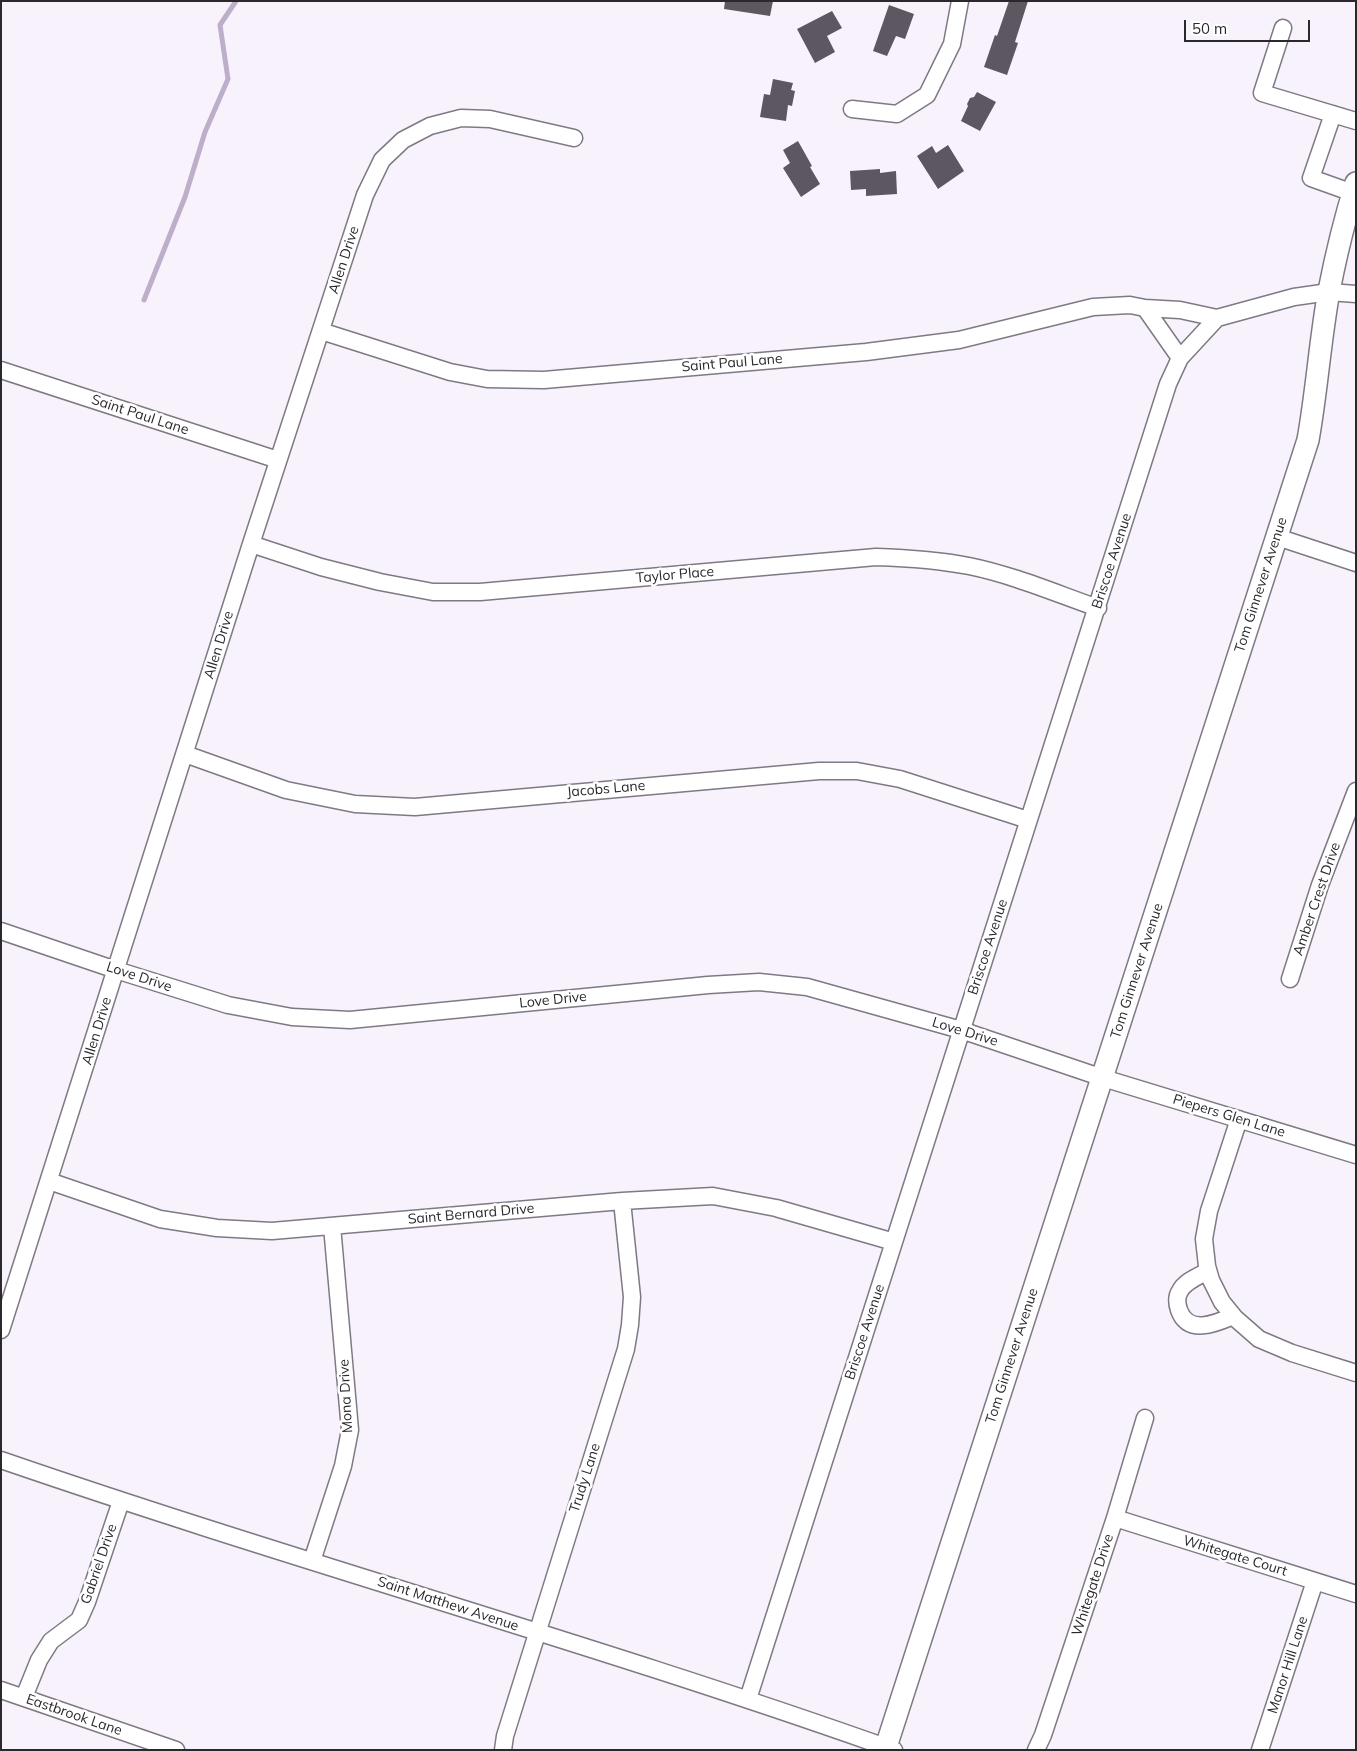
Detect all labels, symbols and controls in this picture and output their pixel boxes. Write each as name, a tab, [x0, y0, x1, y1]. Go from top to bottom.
scale bar	[1187, 10, 1313, 42]
text: 50 m	[1192, 19, 1227, 38]
street label: Allen Drive	[325, 224, 363, 296]
street label: Saint Paul Lane	[681, 350, 783, 376]
street label: Saint Paul Lane	[89, 391, 191, 439]
street label: Briscoe Avenue	[1089, 511, 1135, 611]
street label: Tom Ginnever Avenue	[1231, 515, 1291, 655]
street label: Taylor Place	[635, 563, 715, 587]
street label: Allen Drive	[201, 609, 237, 681]
street label: Jacobs Lane	[566, 777, 646, 801]
street label: Amber Crest Drive	[1290, 840, 1344, 958]
street label: Briscoe Avenue	[965, 897, 1011, 997]
street label: Tom Ginnever Avenue	[1107, 901, 1167, 1041]
street label: Love Drive	[104, 959, 174, 995]
street label: Love Drive	[518, 988, 588, 1012]
street label: Allen Drive	[79, 995, 115, 1067]
street label: Love Drive	[930, 1014, 1000, 1050]
street label: Piepers Glen Lane	[1171, 1091, 1287, 1141]
street label: Saint Bernard Drive	[407, 1200, 535, 1228]
street label: Briscoe Avenue	[842, 1282, 888, 1382]
street label: Tom Ginnever Avenue	[982, 1286, 1042, 1426]
street label: Mona Drive	[336, 1359, 356, 1433]
street label: Trudy Lane	[566, 1441, 604, 1515]
street label: Gabriel Drive	[77, 1522, 121, 1606]
street label: Whitegate Drive	[1069, 1532, 1117, 1638]
street label: Whitegate Court	[1181, 1532, 1289, 1580]
street label: Saint Matthew Avenue	[375, 1573, 521, 1635]
street label: Manor Hill Lane	[1264, 1614, 1312, 1716]
street label: Eastbrook Lane	[24, 1691, 124, 1739]

